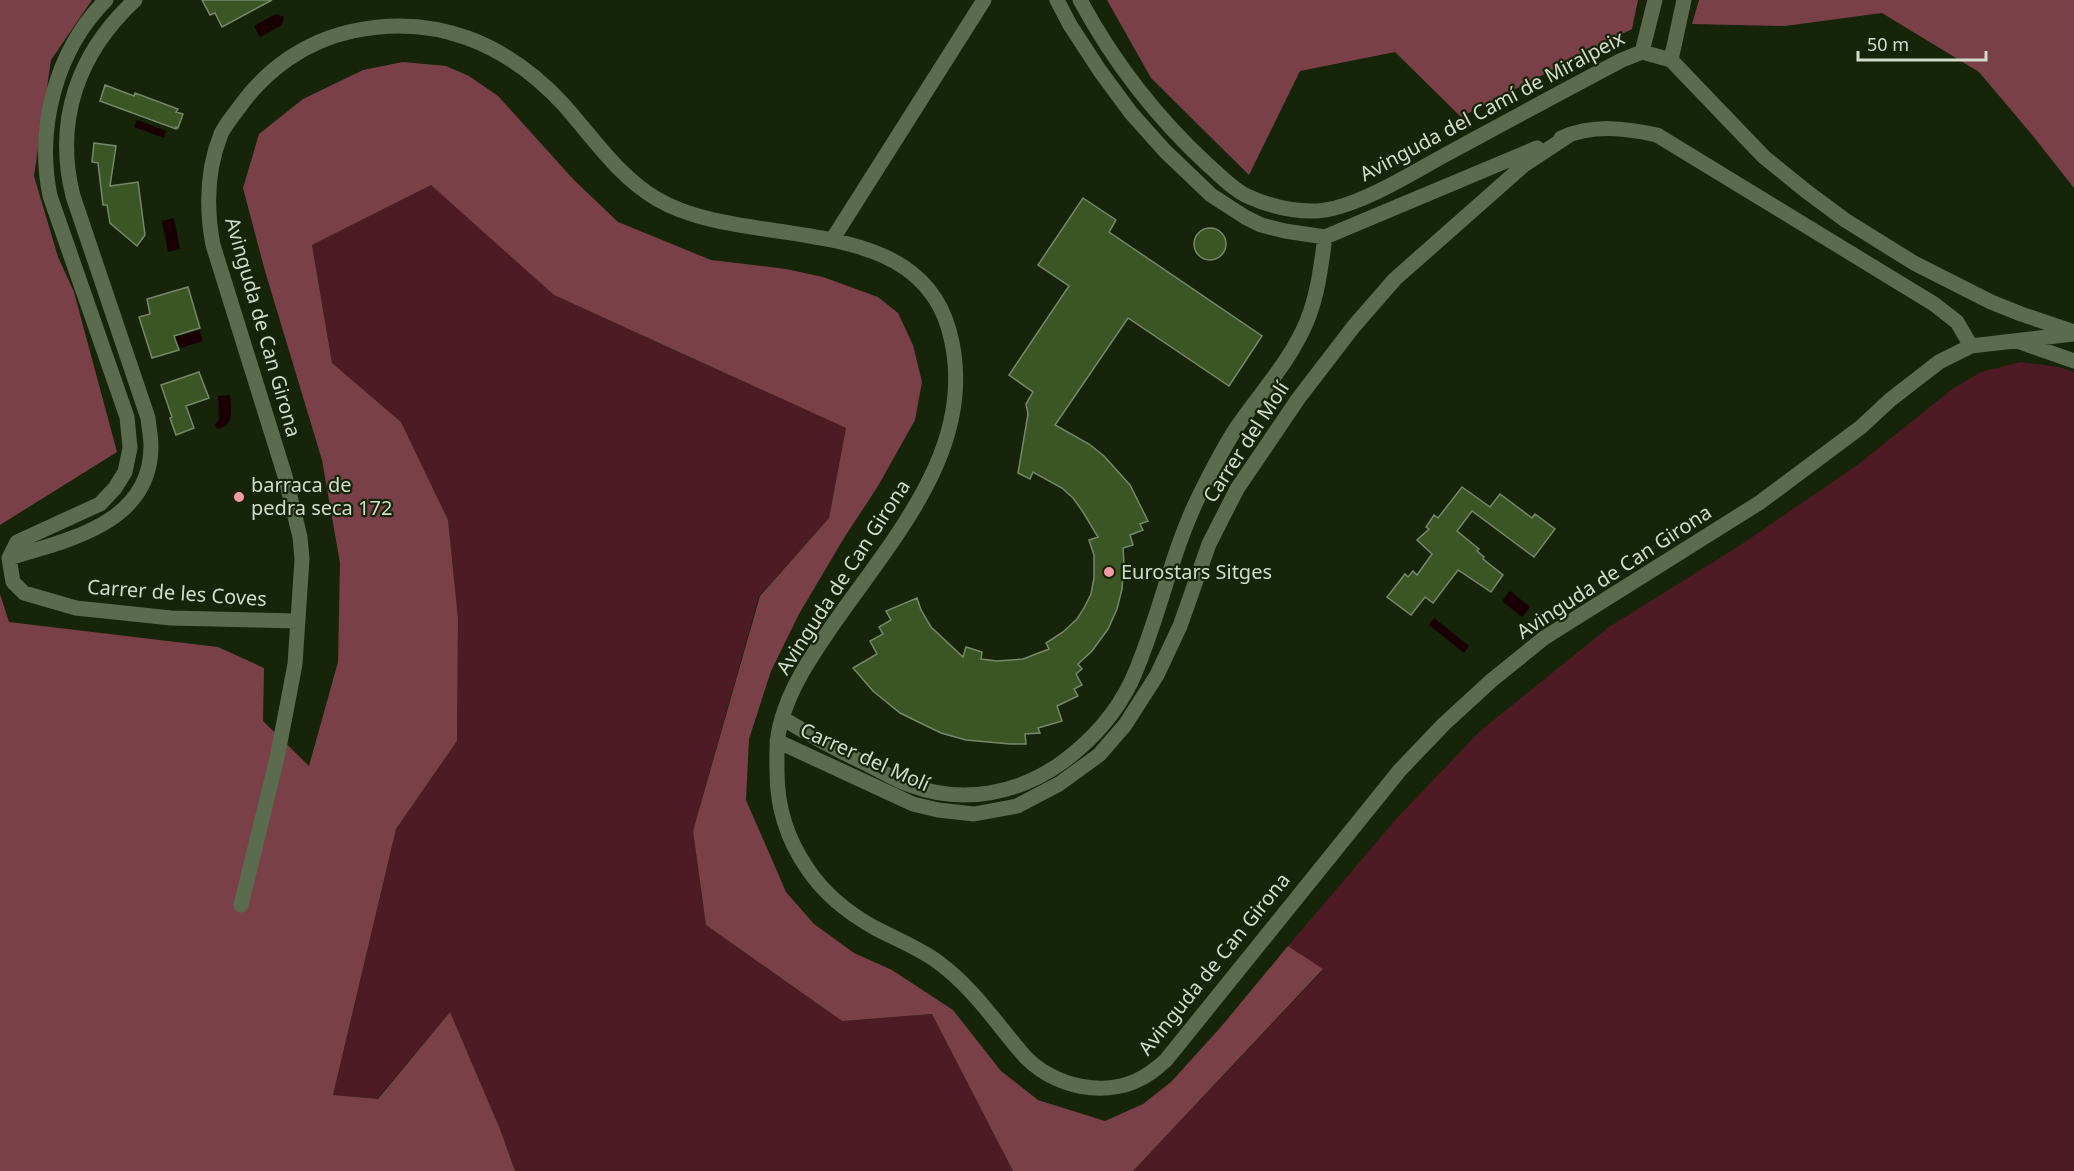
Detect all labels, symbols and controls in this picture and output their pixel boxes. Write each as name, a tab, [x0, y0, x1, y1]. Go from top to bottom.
street label: Avinguda del Camí de Miralpeix	[1355, 24, 1629, 187]
scale bar	[1858, 24, 1986, 62]
text: 50 m	[1867, 32, 1909, 56]
street label: Avinguda de Can Girona	[219, 214, 308, 440]
street label: Carrer del Molí	[1196, 375, 1295, 507]
place label: barraca de pedra seca 172	[251, 471, 392, 521]
street label: Avinguda de Can Girona	[769, 474, 916, 679]
marker: barraca de pedra seca 172	[232, 490, 246, 504]
street label: Avinguda de Can Girona	[1511, 498, 1716, 645]
place label: Eurostars Sitges	[1121, 558, 1272, 585]
marker: Eurostars Sitges	[1102, 565, 1116, 579]
street label: Carrer de les Coves	[86, 573, 268, 612]
street label: Carrer del Molí	[796, 716, 935, 798]
street label: Avinguda de Can Girona	[1132, 867, 1296, 1061]

